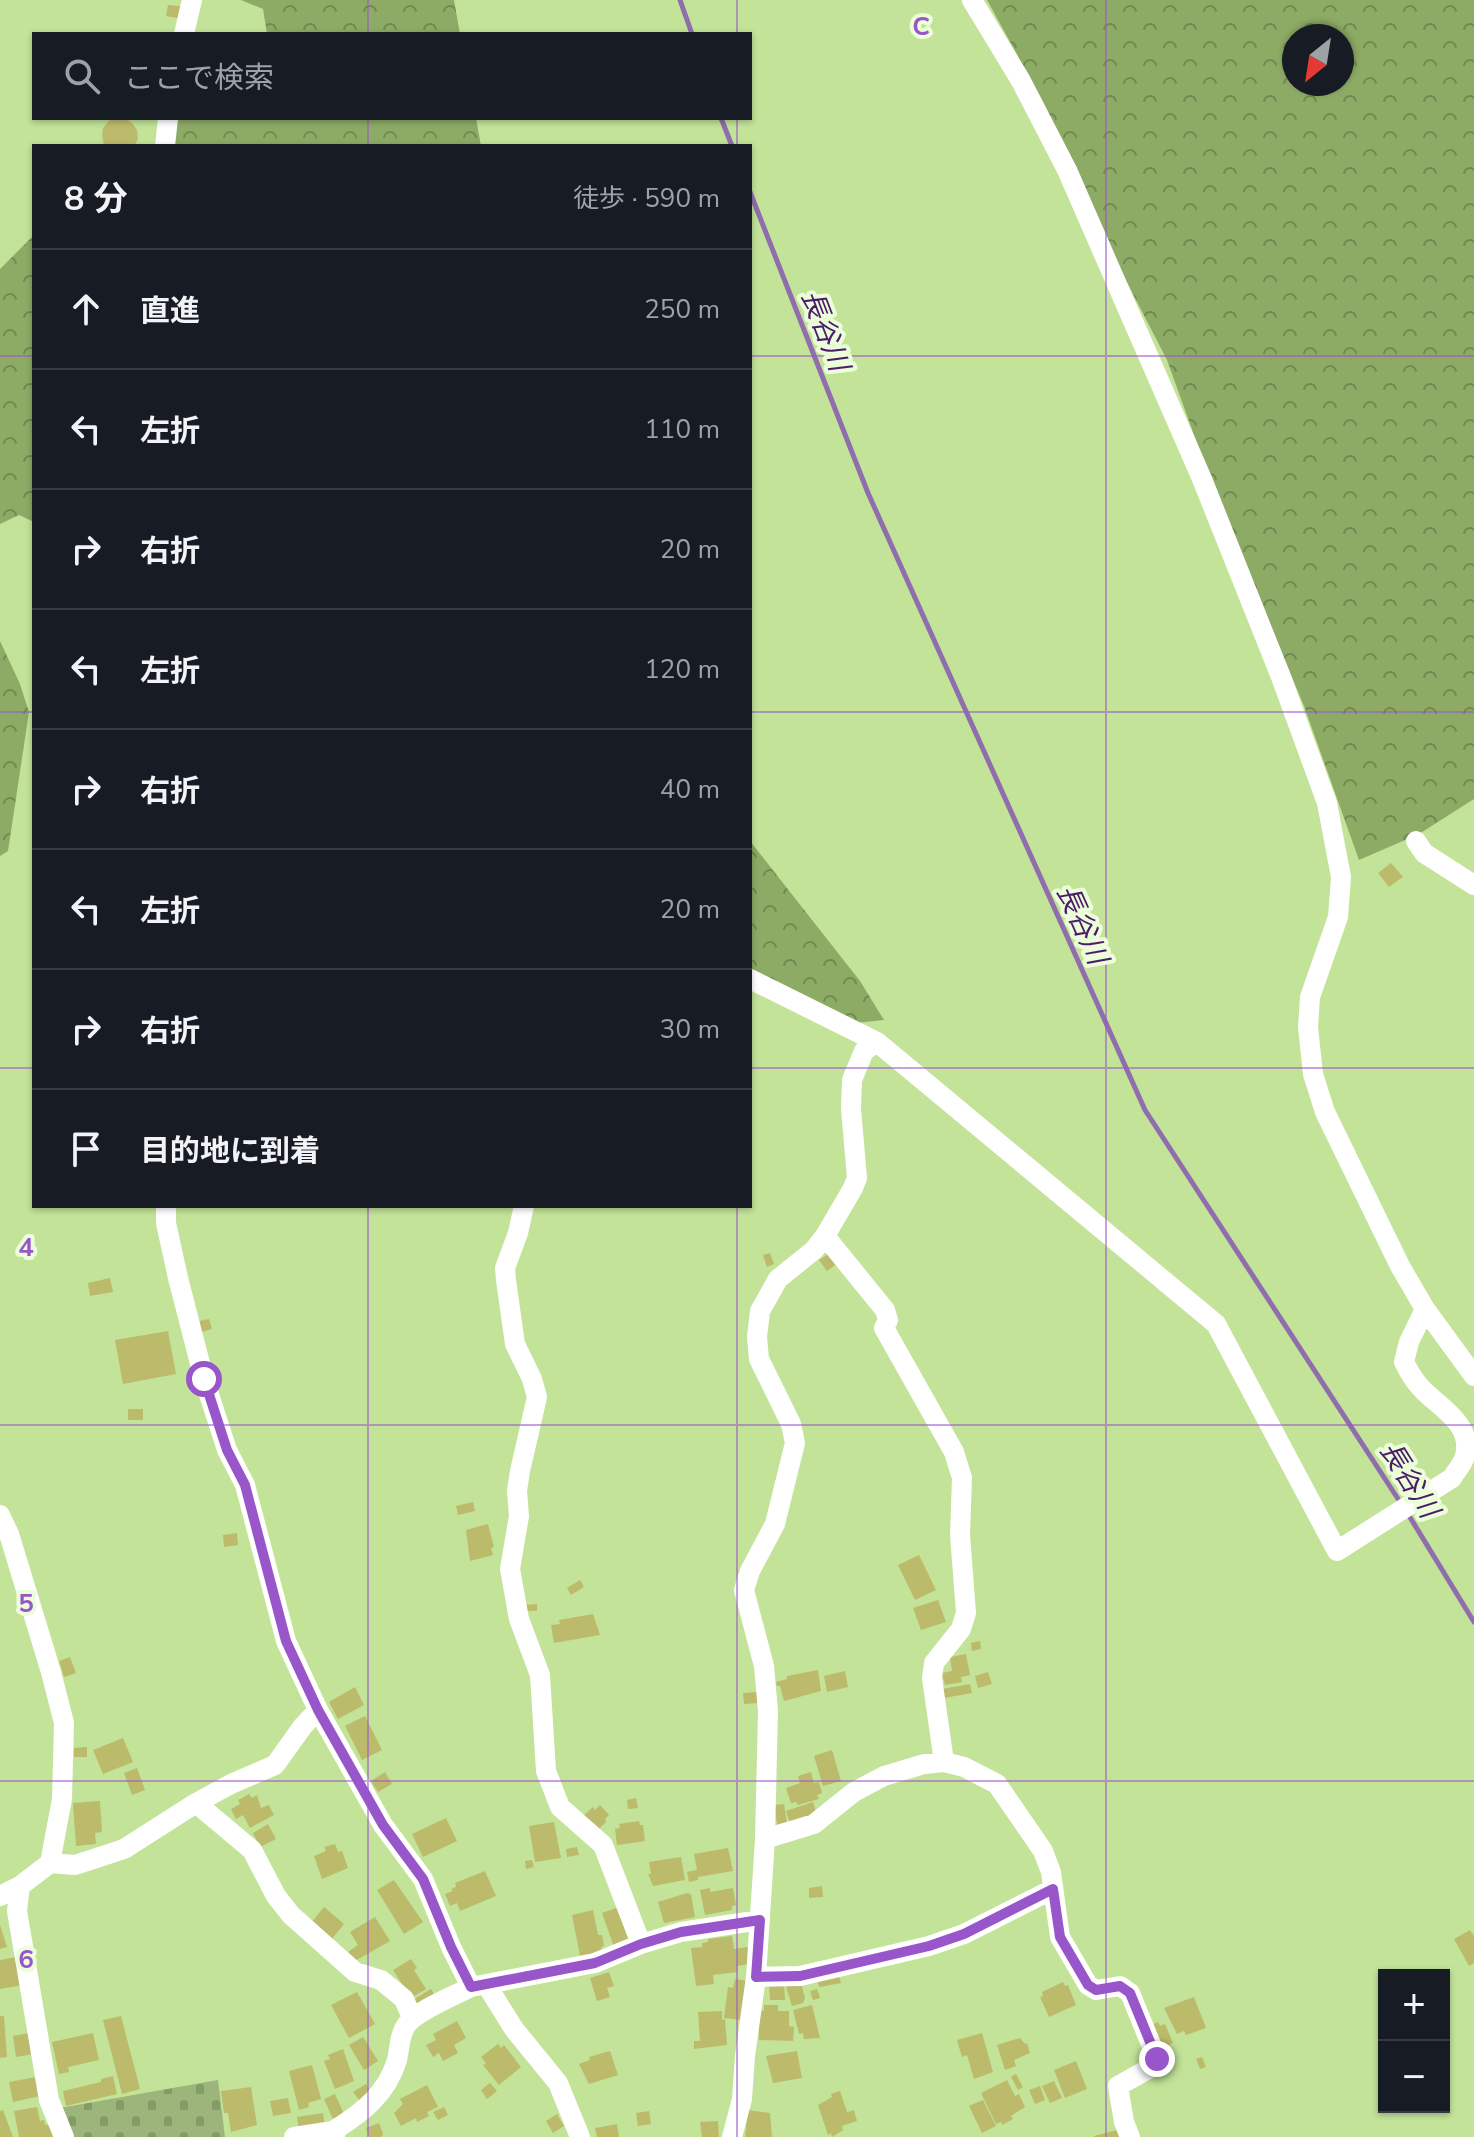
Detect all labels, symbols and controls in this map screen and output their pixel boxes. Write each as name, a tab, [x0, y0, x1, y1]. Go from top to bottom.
text: C	[912, 9, 930, 44]
north arrow	[1282, 24, 1354, 96]
search box	[32, 32, 752, 120]
icon: search	[60, 54, 104, 98]
text: ここで検索	[124, 58, 274, 99]
text: 8 分	[64, 176, 128, 222]
text: 徒歩 · 590 m	[573, 181, 720, 216]
water label: 長谷川	[792, 284, 859, 379]
icon: ahead	[64, 287, 108, 331]
text: 直進	[140, 291, 200, 332]
text: 250 m	[644, 292, 720, 327]
icon: left	[64, 407, 108, 451]
text: 左折	[140, 411, 200, 452]
text: 110 m	[644, 412, 720, 447]
icon: right	[64, 527, 108, 571]
text: 右折	[140, 531, 200, 572]
text: 20 m	[660, 532, 720, 567]
icon: left	[64, 647, 108, 691]
text: 左折	[140, 651, 200, 692]
text: 120 m	[644, 652, 720, 687]
icon: right	[64, 767, 108, 811]
text: 右折	[140, 771, 200, 812]
text: 40 m	[660, 772, 720, 807]
water label: 長谷川	[1048, 878, 1118, 973]
icon: left	[64, 887, 108, 931]
text: 左折	[140, 891, 200, 932]
text: 20 m	[660, 892, 720, 927]
icon: right	[64, 1007, 108, 1051]
text: 右折	[140, 1011, 200, 1052]
text: 30 m	[660, 1012, 720, 1047]
icon: arrive	[64, 1127, 108, 1171]
text: 目的地に到着	[140, 1131, 320, 1172]
text: 4	[18, 1230, 34, 1265]
route start	[186, 1361, 222, 1397]
water label: 長谷川	[1371, 1434, 1449, 1528]
text: 5	[18, 1586, 34, 1621]
text: 6	[18, 1942, 34, 1977]
map controls	[1378, 1969, 1450, 2113]
button: +	[1378, 1969, 1450, 2041]
route end	[1139, 2041, 1175, 2077]
button: −	[1378, 2041, 1450, 2113]

